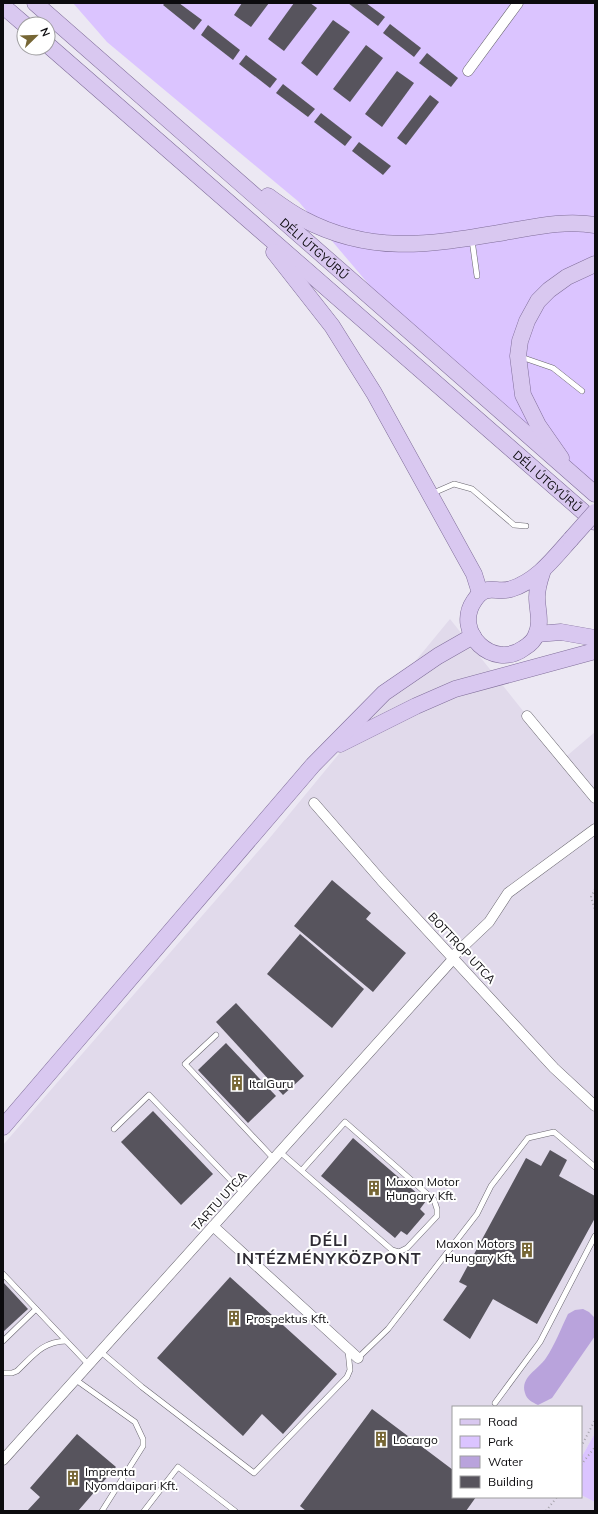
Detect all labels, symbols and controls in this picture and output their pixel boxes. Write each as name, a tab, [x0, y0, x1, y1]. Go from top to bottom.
north arrow	[16, 16, 56, 56]
text: N	[37, 26, 53, 39]
street label: DÉLI ÚTGYŰRŰ	[277, 214, 352, 282]
street label: DÉLI ÚTGYŰRŰ	[510, 447, 585, 515]
street label: BOTTROP UTCA	[425, 909, 499, 987]
building icon: ItalGuru	[228, 1074, 246, 1092]
place label: ItalGuru	[249, 1076, 293, 1091]
street label: TARTU UTCA	[188, 1168, 250, 1234]
place label: Maxon Motor Hungary Kft.	[386, 1174, 460, 1203]
building icon: Maxon Motor Hungary Kft.	[365, 1179, 383, 1197]
district label: DÉLI INTÉZMÉNYKÖZPONT	[236, 1230, 422, 1268]
place label: Maxon Motors Hungary Kft.	[436, 1236, 515, 1265]
building icon: Maxon Motors Hungary Kft.	[518, 1241, 536, 1259]
building icon: Prospektus Kft.	[225, 1309, 243, 1327]
place label: Prospektus Kft.	[246, 1311, 329, 1326]
legend	[452, 1406, 582, 1498]
text: Road	[488, 1414, 517, 1429]
building icon: Locargo	[372, 1430, 390, 1448]
place label: Locargo	[393, 1432, 438, 1447]
text: Park	[488, 1434, 514, 1449]
text: Water	[488, 1454, 524, 1469]
place label: Imprenta Nyomdaipari Kft.	[85, 1464, 178, 1493]
building icon: Imprenta Nyomdaipari Kft.	[64, 1469, 82, 1487]
text: Building	[488, 1474, 533, 1489]

